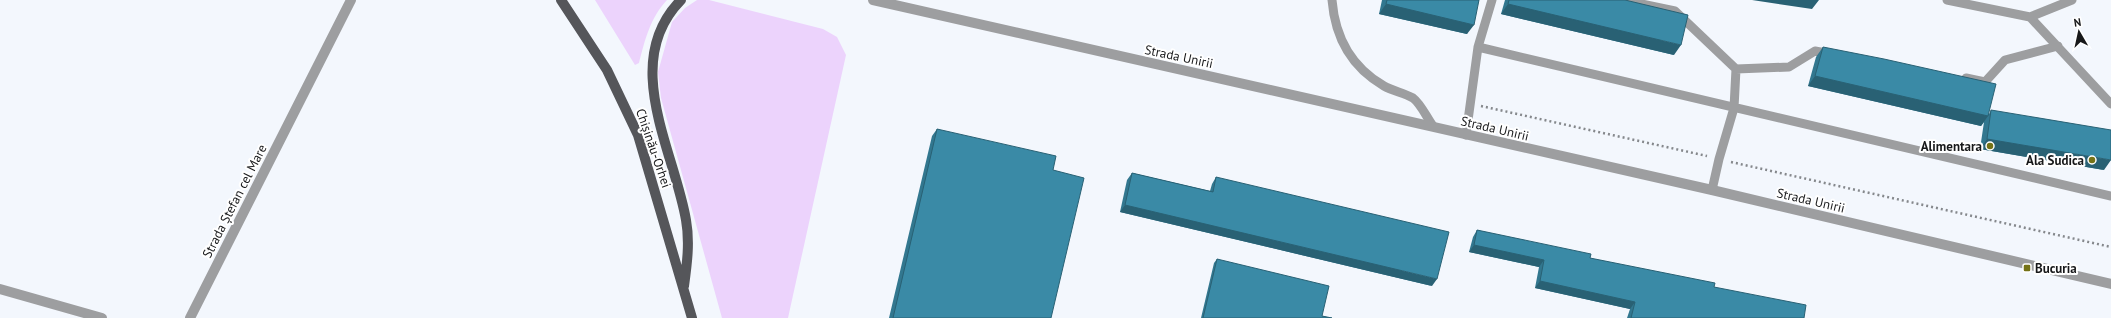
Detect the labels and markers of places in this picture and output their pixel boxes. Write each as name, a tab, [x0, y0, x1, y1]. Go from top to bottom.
place label: Alimentara	[1921, 138, 1982, 155]
marker: Alimentara	[1985, 141, 1995, 151]
place label: Ala Sudica	[2026, 152, 2084, 169]
marker: Ala Sudica	[2087, 155, 2097, 165]
place label: Bucuria	[2035, 260, 2077, 277]
marker: Bucuria	[2022, 263, 2032, 273]

